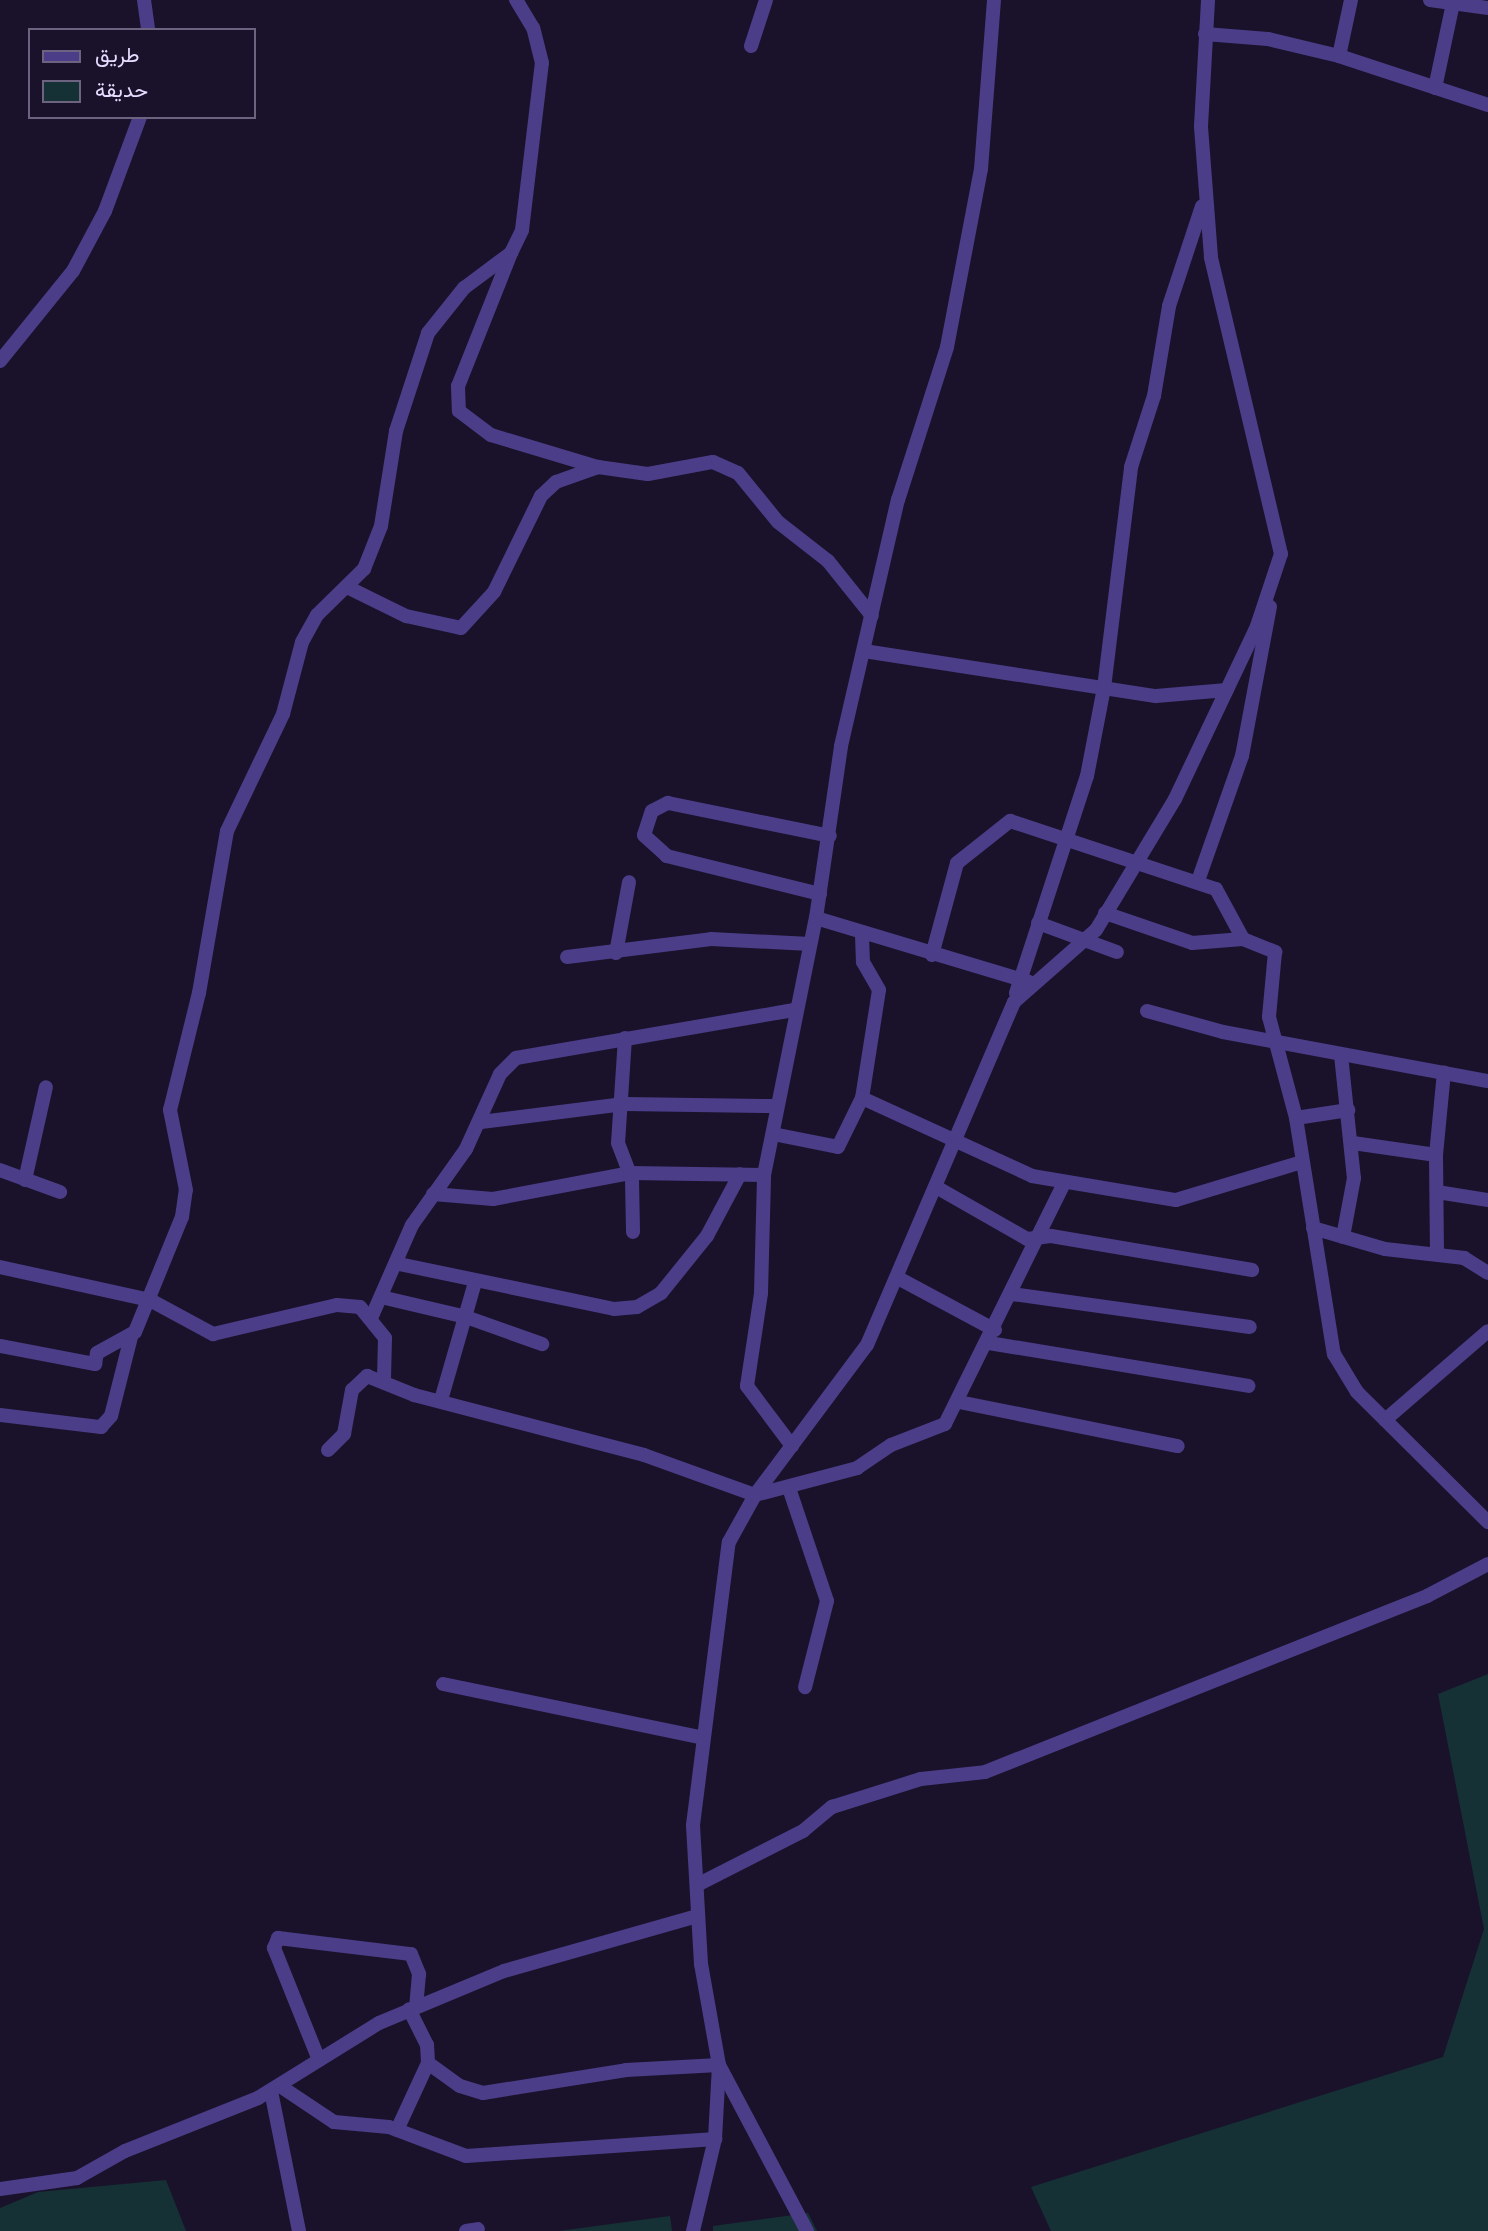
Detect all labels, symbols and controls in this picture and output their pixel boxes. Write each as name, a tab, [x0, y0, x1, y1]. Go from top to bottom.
legend	[28, 28, 256, 119]
text: طريق	[95, 41, 140, 69]
text: حديقة	[95, 76, 148, 104]

